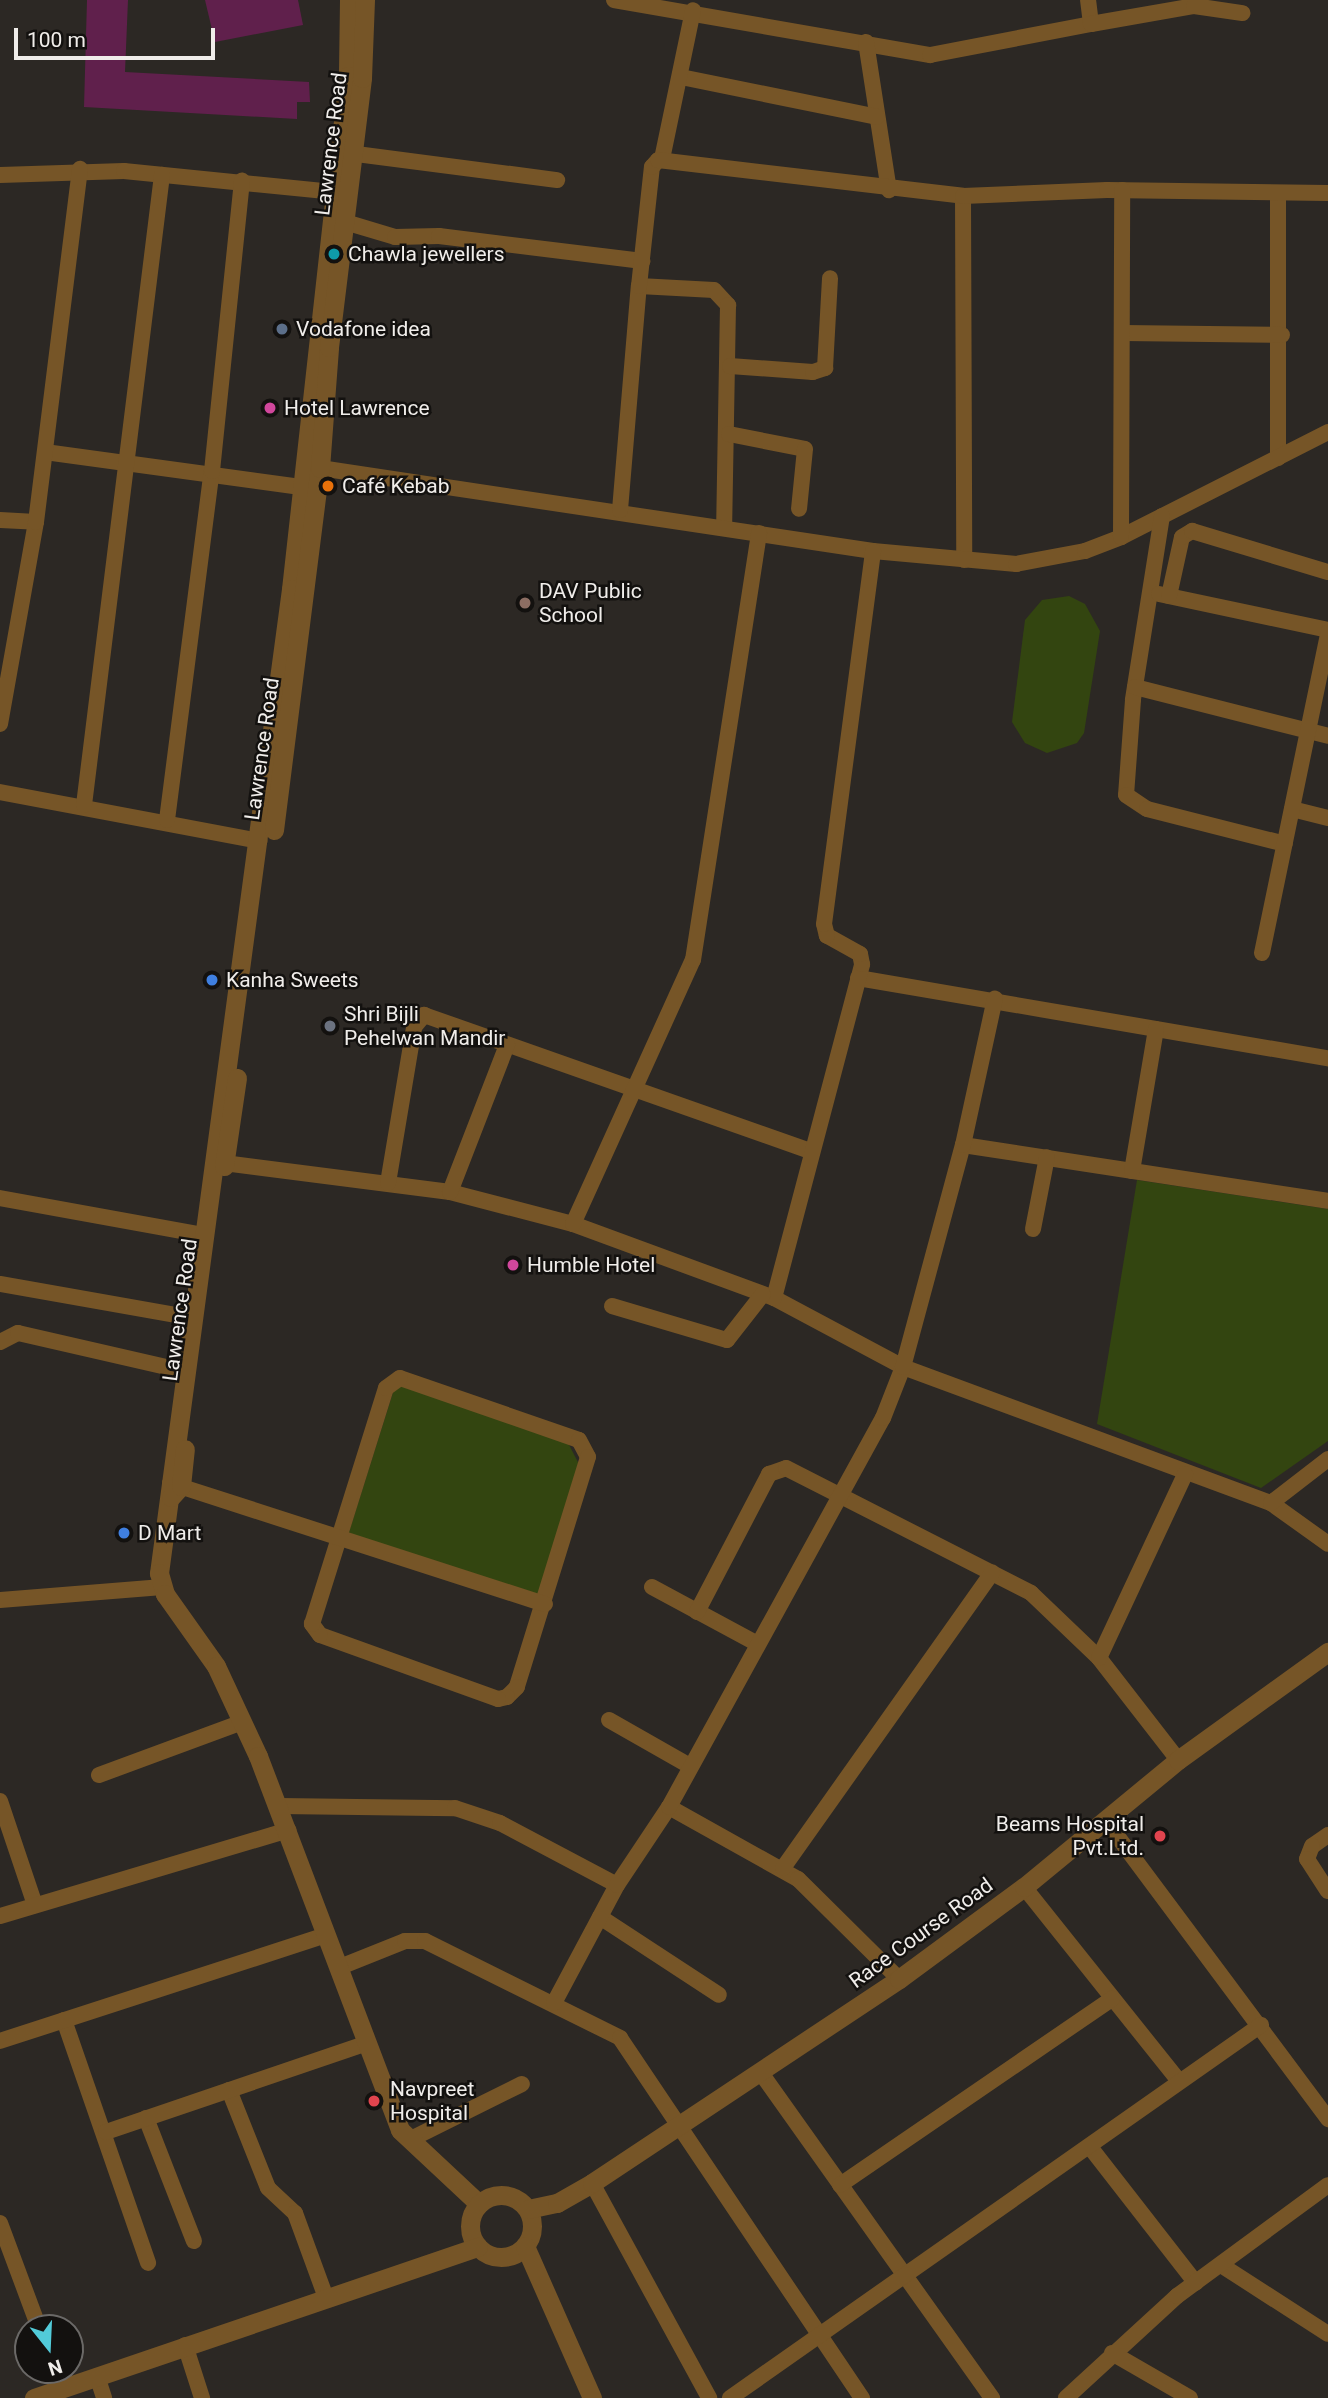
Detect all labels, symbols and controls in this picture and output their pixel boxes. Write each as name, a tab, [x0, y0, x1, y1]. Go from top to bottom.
scale bar	[18, 14, 219, 58]
text: 100 m	[27, 28, 86, 52]
street label: Lawrence Road	[310, 71, 352, 217]
place label: Chawla jewellers	[348, 241, 505, 267]
marker: Chawla jewellers	[326, 246, 342, 262]
place label: Vodafone idea	[296, 316, 431, 342]
marker: Vodafone idea	[274, 321, 290, 337]
place label: Hotel Lawrence	[284, 395, 430, 421]
marker: Hotel Lawrence	[262, 400, 278, 416]
place label: Café Kebab	[342, 473, 450, 499]
marker: Café Kebab	[320, 478, 336, 494]
place label: DAV Public School	[539, 578, 642, 628]
marker: DAV Public School	[517, 595, 533, 611]
street label: Lawrence Road	[240, 676, 284, 822]
place label: Kanha Sweets	[226, 967, 359, 993]
marker: Kanha Sweets	[204, 972, 220, 988]
place label: Shri Bijli Pehelwan Mandir	[344, 1001, 505, 1051]
marker: Shri Bijli Pehelwan Mandir	[322, 1018, 338, 1034]
street label: Lawrence Road	[158, 1237, 202, 1383]
place label: Humble Hotel	[527, 1252, 655, 1278]
marker: Humble Hotel	[505, 1257, 521, 1273]
place label: D Mart	[138, 1520, 201, 1546]
marker: D Mart	[116, 1525, 132, 1541]
place label: Beams Hospital Pvt.Ltd.	[996, 1811, 1144, 1861]
marker: Beams Hospital Pvt.Ltd.	[1150, 1826, 1170, 1846]
street label: Race Course Road	[844, 1872, 998, 1994]
place label: Navpreet Hospital	[390, 2076, 474, 2126]
marker: Navpreet Hospital	[364, 2091, 384, 2111]
north arrow	[14, 2314, 84, 2384]
text: N	[45, 2355, 65, 2381]

